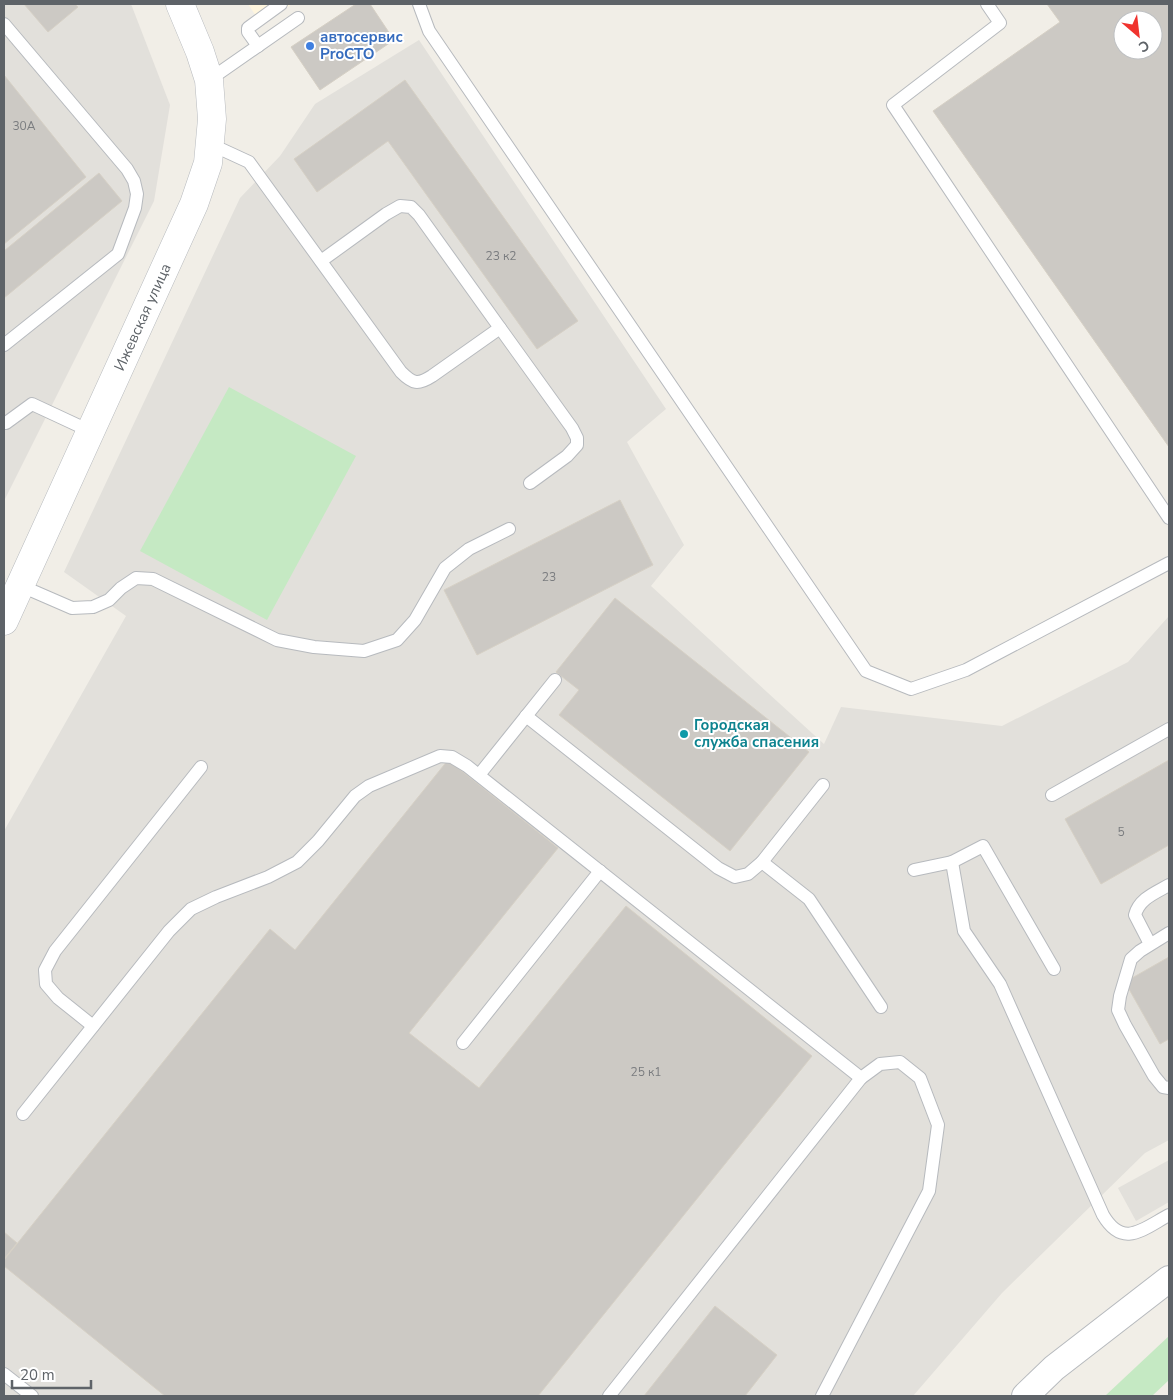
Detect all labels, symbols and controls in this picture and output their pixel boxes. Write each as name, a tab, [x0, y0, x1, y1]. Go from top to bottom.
north arrow	[1113, 10, 1163, 60]
place label: автосервис ProСТО	[320, 27, 403, 64]
text: С	[1135, 35, 1153, 57]
marker: автосервис ProСТО	[304, 40, 316, 52]
house number: 30А	[12, 118, 36, 134]
house number: 23 к2	[486, 248, 517, 264]
street label: Ижевская улица	[109, 260, 176, 374]
house number: 23	[542, 569, 556, 585]
place label: Городская служба спасения	[694, 715, 819, 752]
marker: Городская служба спасения	[678, 728, 690, 740]
house number: 5	[1117, 824, 1125, 840]
house number: 25 к1	[631, 1064, 662, 1080]
scale bar	[12, 1358, 91, 1390]
text: 20 m	[20, 1365, 55, 1385]

